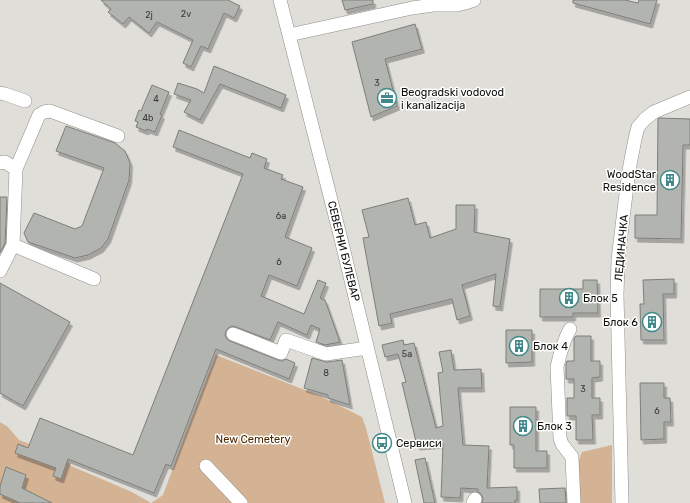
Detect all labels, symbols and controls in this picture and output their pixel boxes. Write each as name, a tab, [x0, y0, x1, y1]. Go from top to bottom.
house number: 2v	[181, 9, 191, 19]
house number: 2j	[145, 10, 153, 20]
house number: 3	[374, 78, 380, 88]
place label: Beogradski vodovod i kanalizacija	[401, 86, 504, 112]
office icon: Beogradski vodovod i kanalizacija	[376, 87, 398, 109]
house number: 4	[153, 94, 159, 104]
house number: 4b	[143, 113, 153, 123]
place label: WoodStar Residence	[603, 168, 657, 194]
building icon: WoodStar Residence	[659, 169, 681, 191]
street label: СЕВЕРНИ БУЛЕВАР	[325, 200, 362, 303]
house number: 6a	[276, 211, 286, 221]
street label: ЛЕДИНАЧКА	[612, 213, 631, 282]
house number: 6	[276, 257, 282, 267]
building icon: Блок 5	[558, 287, 580, 309]
place label: Блок 5	[583, 292, 618, 305]
building icon: Блок 6	[641, 311, 663, 333]
place label: Блок 6	[603, 316, 638, 329]
building icon: Блок 4	[508, 335, 530, 357]
place label: Блок 4	[533, 340, 568, 353]
house number: 5a	[402, 349, 412, 359]
house number: 8	[323, 368, 329, 378]
house number: 3	[580, 384, 586, 394]
house number: 6	[654, 406, 660, 416]
building icon: Блок 3	[512, 415, 534, 437]
place label: Блок 3	[537, 420, 572, 433]
bus stop icon: Сервиси	[371, 432, 393, 454]
park label: New Cemetery	[215, 433, 291, 446]
place label: Сервиси	[396, 437, 442, 450]

